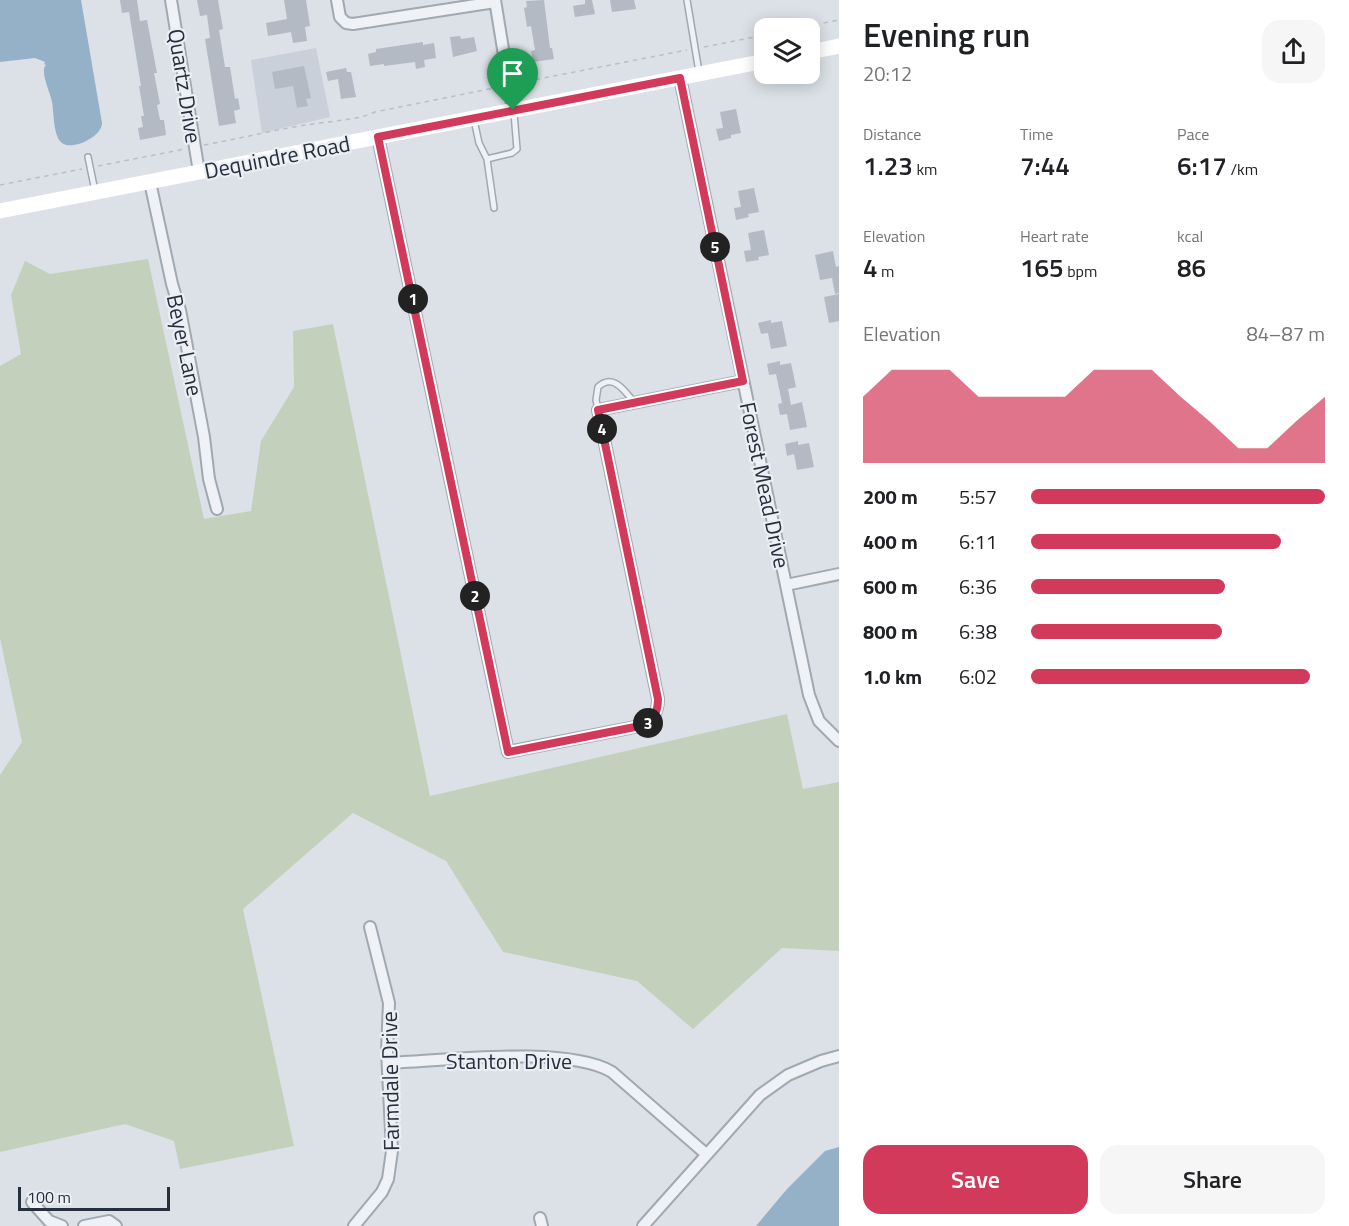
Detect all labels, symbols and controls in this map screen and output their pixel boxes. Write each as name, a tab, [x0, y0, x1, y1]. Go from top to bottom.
text: Evening run	[863, 10, 1030, 60]
map controls	[754, 18, 820, 84]
button: layers	[754, 18, 820, 84]
button: share	[1262, 20, 1325, 83]
street label: Quartz Drive	[159, 26, 211, 146]
pin	[487, 48, 538, 110]
icon: arrive	[496, 57, 529, 90]
text: 20:12	[863, 58, 912, 89]
text: Distance	[863, 122, 921, 146]
text: Time	[1020, 122, 1053, 146]
text: Pace	[1177, 122, 1209, 146]
street label: Dequindre Road	[201, 126, 353, 188]
text: 1.23	[863, 146, 913, 185]
text: 7:44	[1020, 146, 1070, 185]
text: 6:17	[1177, 146, 1227, 185]
text: km	[913, 157, 937, 181]
text: /km	[1227, 157, 1258, 181]
text: Elevation	[863, 224, 925, 248]
text: Heart rate	[1020, 224, 1089, 248]
text: kcal	[1177, 224, 1203, 248]
pin: 5	[700, 232, 730, 262]
text: 5	[711, 235, 719, 259]
text: 4	[863, 248, 878, 287]
text: 165	[1020, 248, 1064, 287]
text: 86	[1177, 248, 1206, 287]
text: m	[878, 259, 894, 283]
text: bpm	[1064, 259, 1097, 283]
pin: 1	[398, 284, 428, 314]
text: 1	[409, 287, 417, 311]
street label: Beyer Lane	[158, 291, 212, 399]
text: Elevation	[863, 318, 941, 349]
text: 84–87 m	[1246, 318, 1325, 349]
street label: Forest Mead Drive	[731, 399, 799, 571]
pin: 4	[587, 414, 617, 444]
text: 4	[598, 417, 606, 441]
text: 200 m	[863, 481, 918, 512]
text: 5:57	[959, 481, 997, 512]
text: 400 m	[863, 526, 918, 557]
text: 6:11	[959, 526, 997, 557]
text: 600 m	[863, 571, 918, 602]
text: 6:36	[959, 571, 997, 602]
pin: 2	[460, 581, 490, 611]
text: 2	[471, 584, 479, 608]
text: 800 m	[863, 616, 918, 647]
text: 6:38	[959, 616, 997, 647]
text: 1.0 km	[863, 661, 922, 692]
text: 6:02	[959, 661, 997, 692]
pin: 3	[633, 708, 663, 738]
text: 3	[644, 711, 652, 735]
street label: Farmdale Drive	[372, 1011, 408, 1151]
street label: Stanton Drive	[446, 1044, 572, 1078]
button: Save	[863, 1145, 1088, 1214]
button: Share	[1100, 1145, 1325, 1214]
scale bar	[18, 1184, 170, 1212]
text: 100 m	[27, 1185, 71, 1209]

